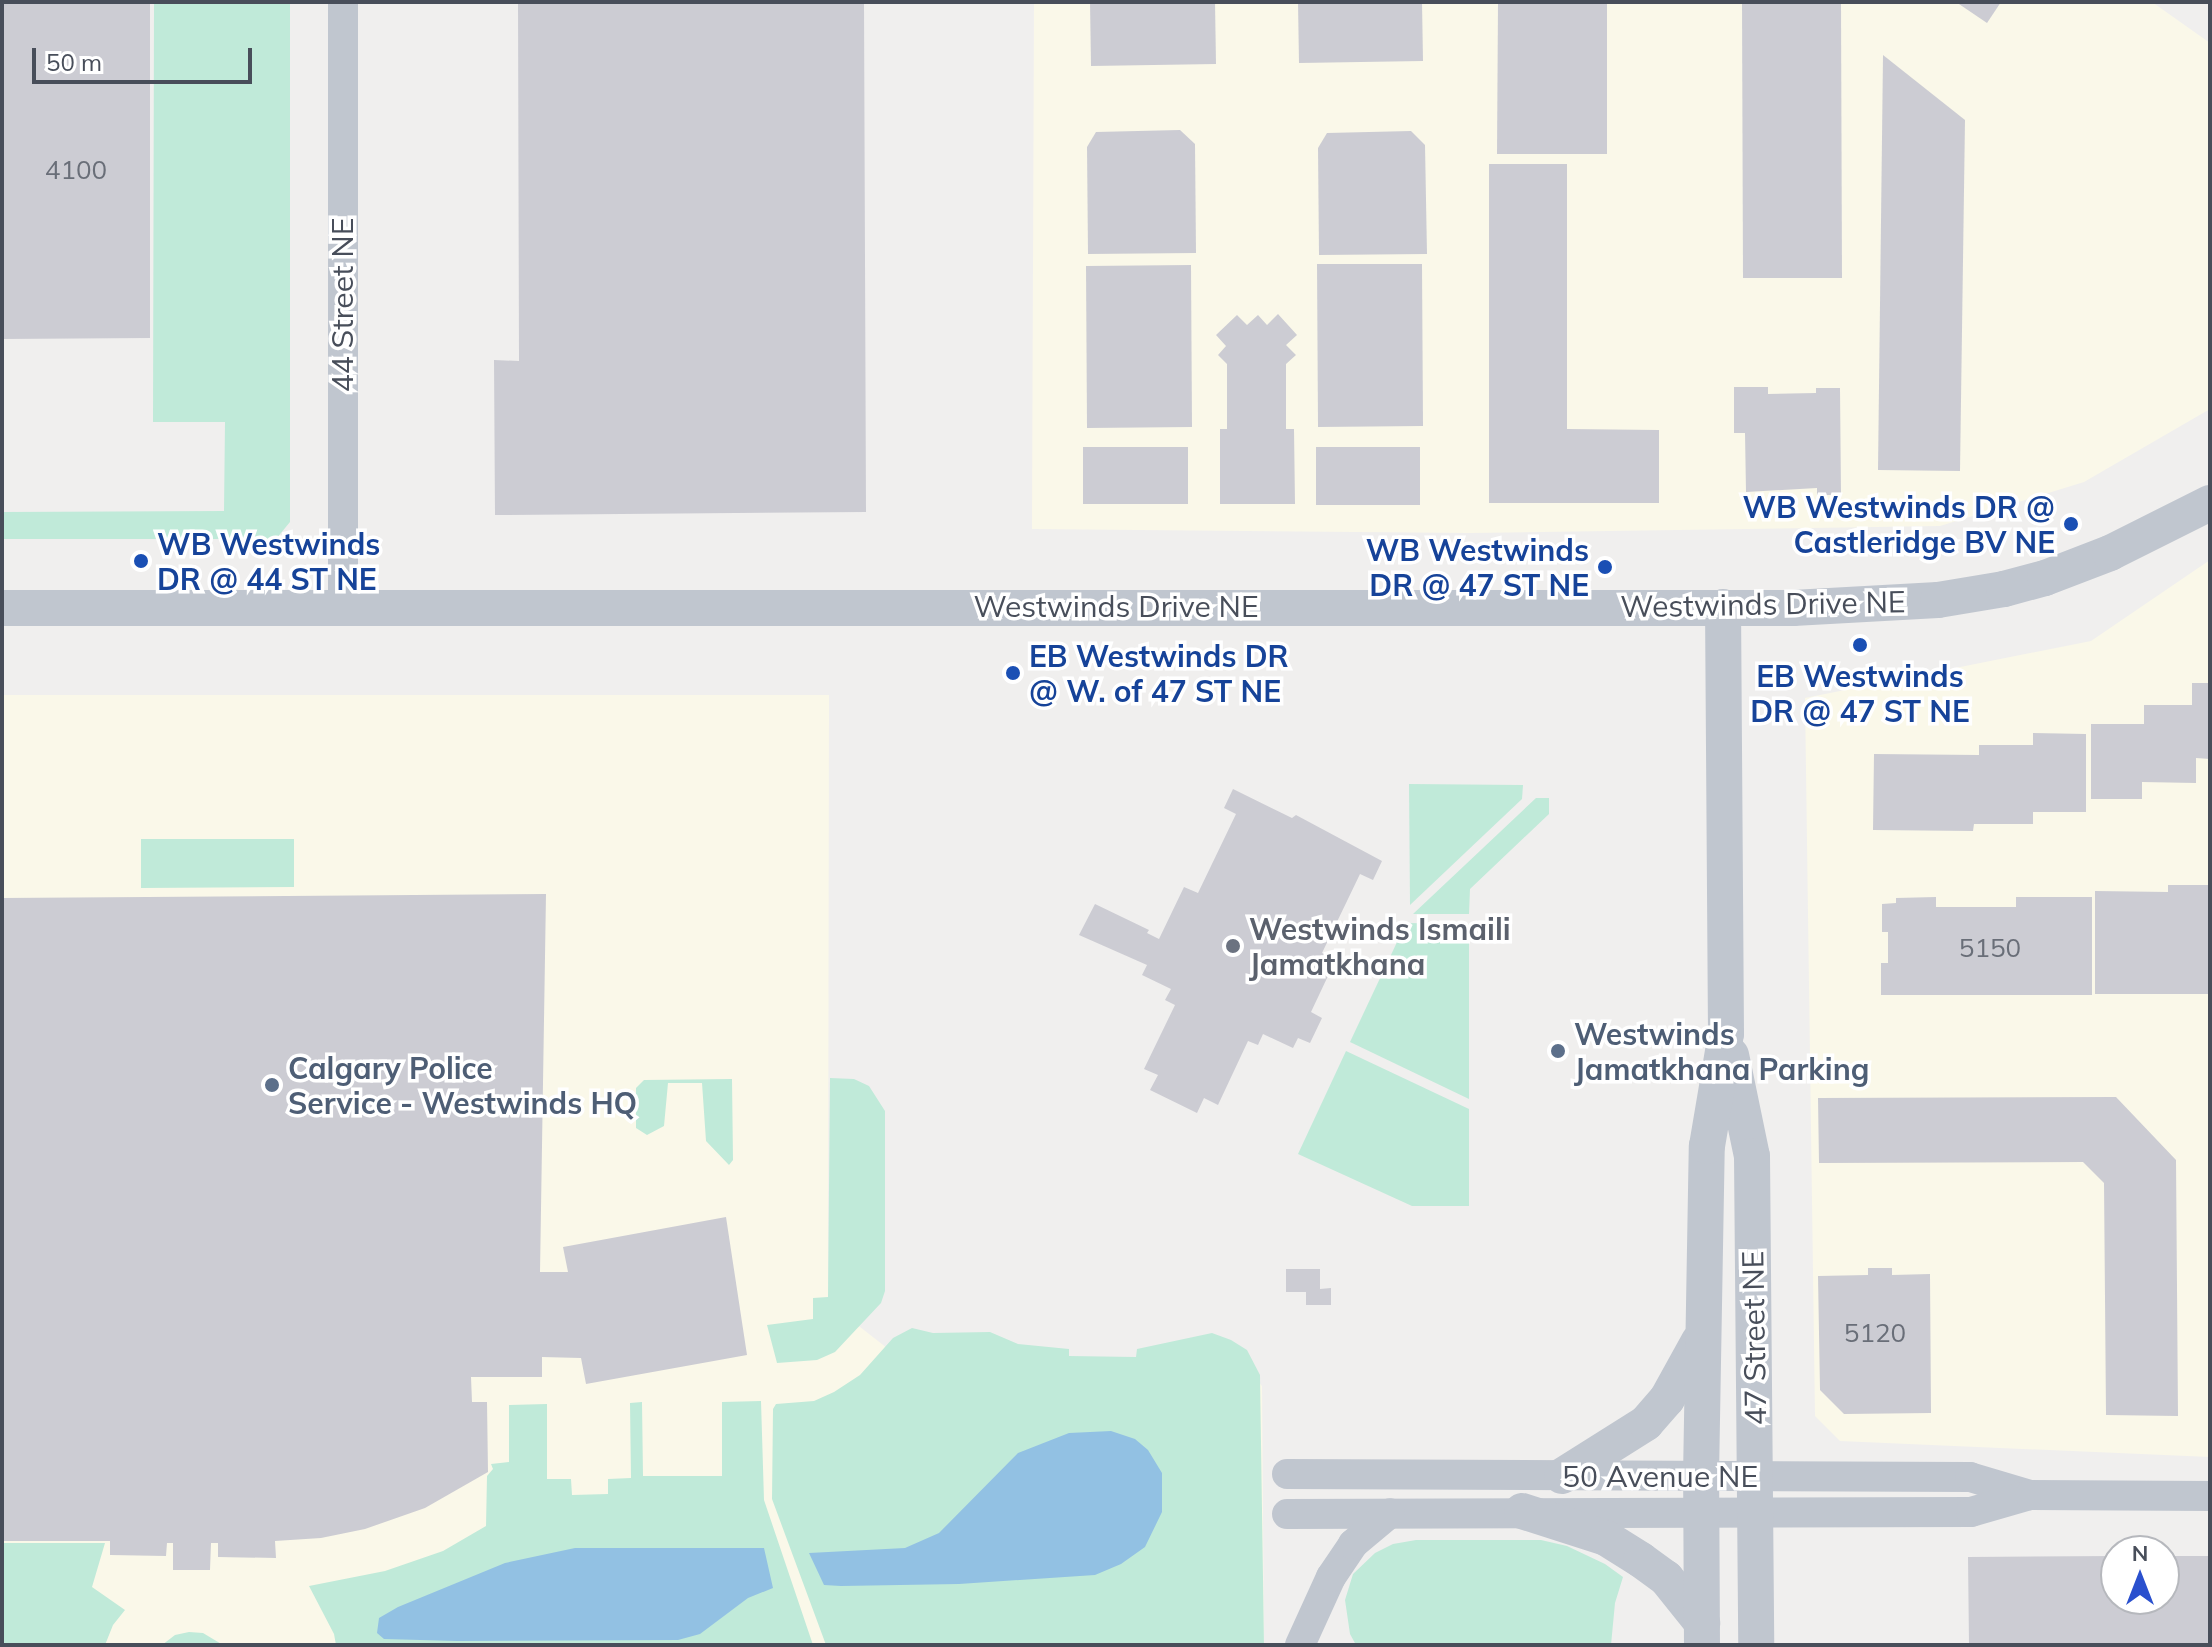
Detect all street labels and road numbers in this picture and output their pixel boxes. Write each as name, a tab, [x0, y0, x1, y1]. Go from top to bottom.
street label: 44 Street NE	[324, 218, 360, 392]
street label: Westwinds Drive NE	[1620, 584, 1906, 624]
street label: Westwinds Drive NE	[973, 588, 1259, 624]
street label: 47 Street NE	[1734, 1250, 1774, 1426]
street label: 50 Avenue NE	[1562, 1458, 1758, 1494]

